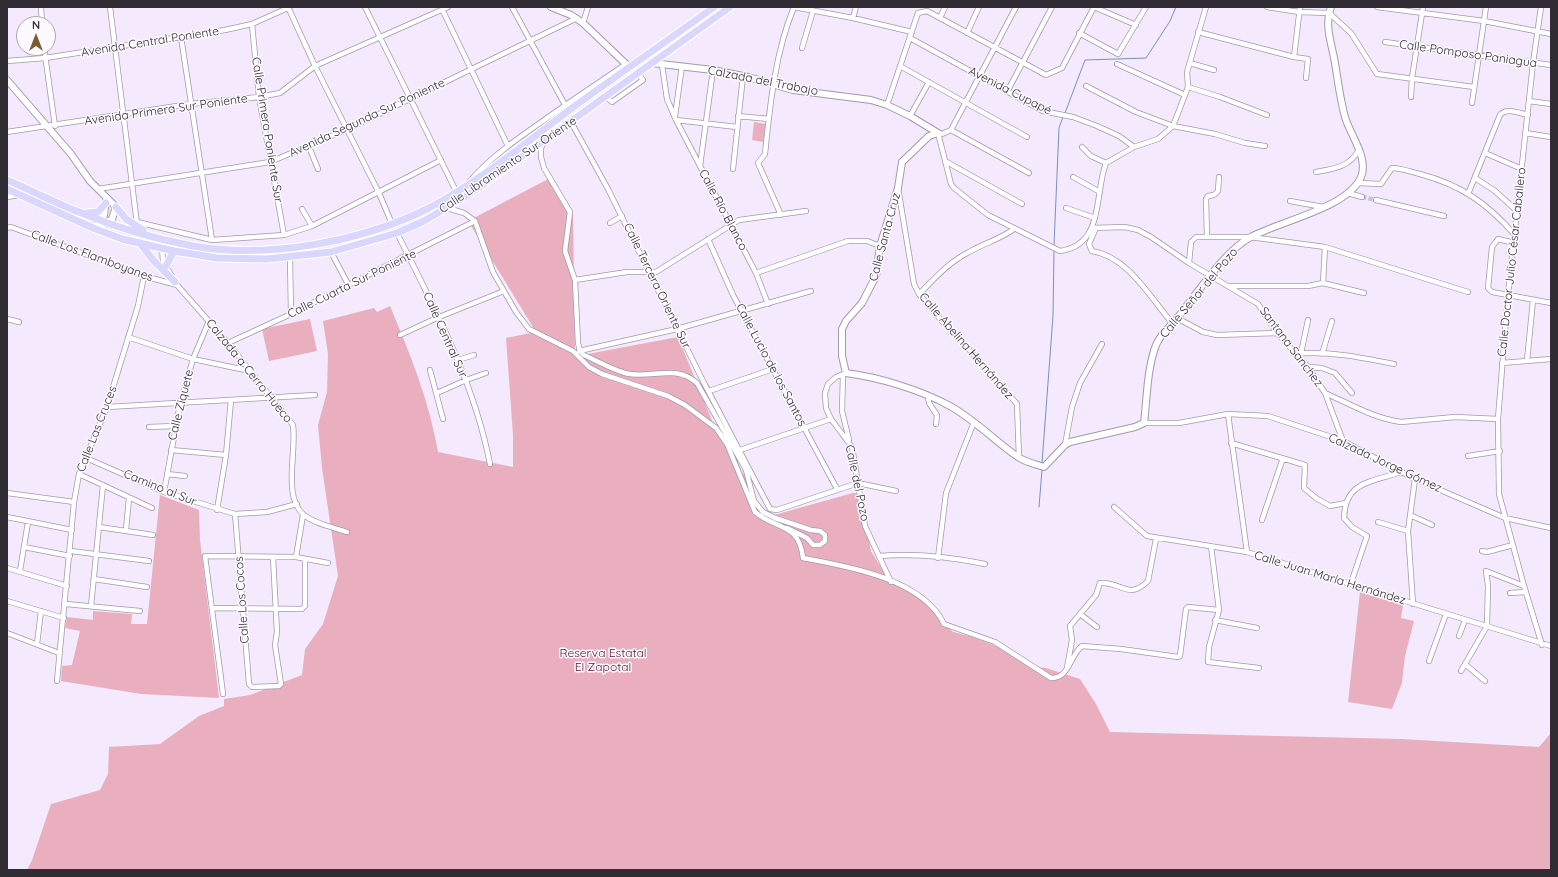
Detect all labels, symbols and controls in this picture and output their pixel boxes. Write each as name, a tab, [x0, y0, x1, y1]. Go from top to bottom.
north arrow	[16, 16, 56, 56]
text: N	[32, 18, 40, 32]
street label: Avenida Central Poniente	[80, 24, 220, 60]
street label: Calle Pomposo Paniagua	[1398, 37, 1538, 71]
street label: Calle Primera Poniente Sur	[248, 56, 286, 204]
street label: Calzada del Trabajo	[707, 63, 819, 99]
street label: Avenida Cupapé	[966, 64, 1054, 118]
street label: Avenida Segunda Sur Poniente	[287, 76, 447, 160]
street label: Avenida Primera Sur Poniente	[83, 91, 249, 129]
street label: Calle Libramiento Sur Oriente	[437, 114, 579, 216]
street label: Calle Río Blanco	[696, 167, 750, 253]
street label: Calle Doctor Julio César Caballero	[1495, 167, 1529, 357]
street label: Calle Santa Cruz	[866, 191, 904, 283]
street label: Calle Tercera Oriente Sur	[620, 221, 694, 351]
street label: Calle Los Flamboyanes	[29, 227, 155, 285]
street label: Calle Señor del Pozo	[1157, 245, 1241, 341]
street label: Calle Cuarta Sur Poniente	[285, 247, 419, 321]
street label: Calle Central Sur	[420, 290, 470, 380]
street label: Calle Abelina Hernández	[916, 290, 1016, 402]
street label: Calle Lucio de los Santos	[732, 301, 810, 429]
street label: Santana Sanchez	[1256, 304, 1326, 390]
street label: Calzada a Cerro Hueco	[203, 316, 295, 426]
street label: Calle Ziquete	[165, 368, 197, 442]
street label: Calle Las Cruces	[74, 384, 120, 474]
street label: Calzada Jorge Gómez	[1326, 430, 1444, 496]
street label: Calle del Pozo	[842, 444, 872, 522]
street label: Camino al Sur	[121, 467, 199, 509]
street label: Calle Juan María Hernández	[1253, 548, 1407, 608]
street label: Calle Los Cocos	[232, 556, 252, 644]
park label: Reserva Estatal El Zapotal	[559, 646, 647, 674]

